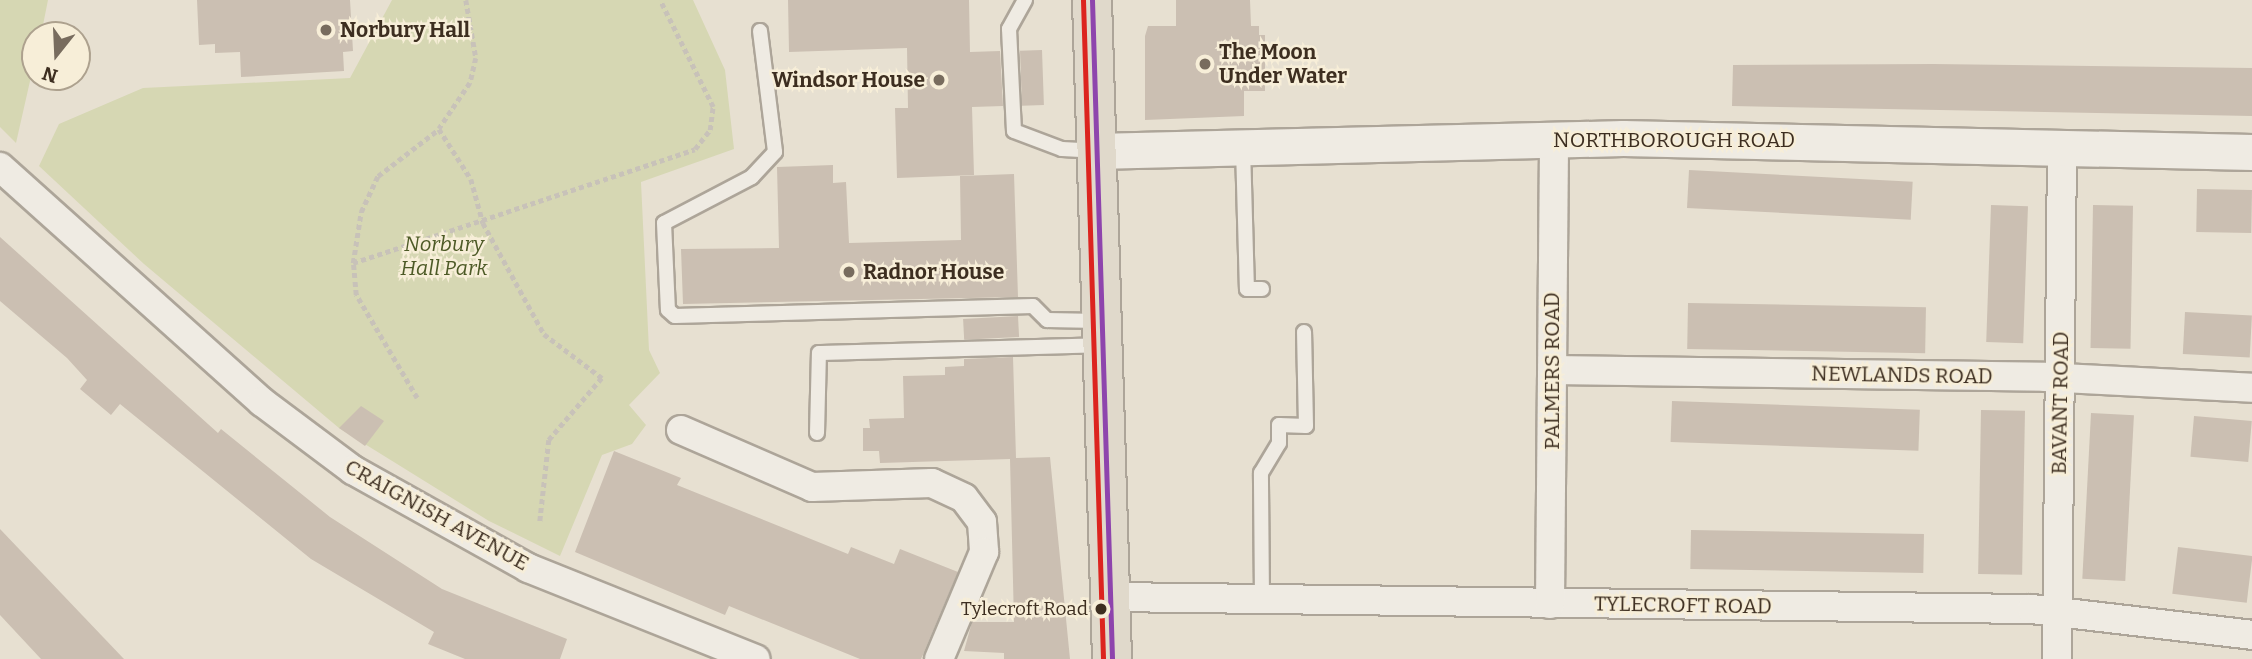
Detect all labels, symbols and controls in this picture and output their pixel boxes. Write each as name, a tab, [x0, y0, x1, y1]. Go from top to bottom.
place label: Norbury Hall	[340, 17, 470, 43]
north arrow	[21, 21, 91, 91]
marker: Norbury Hall	[318, 22, 334, 38]
place label: The Moon Under Water	[1219, 39, 1347, 89]
marker: The Moon Under Water	[1197, 56, 1213, 72]
text: N	[39, 61, 61, 88]
place label: Windsor House	[772, 67, 925, 93]
marker: Windsor House	[931, 72, 947, 88]
street label: NORTHBOROUGH ROAD	[1553, 127, 1795, 153]
park label: Norbury Hall Park	[400, 231, 488, 281]
place label: Radnor House	[863, 259, 1004, 285]
marker: Radnor House	[841, 264, 857, 280]
street label: PALMERS ROAD	[1539, 292, 1565, 450]
street label: BAVANT ROAD	[2046, 331, 2074, 475]
street label: NEWLANDS ROAD	[1811, 361, 1993, 389]
street label: CRAIGNISH AVENUE	[341, 454, 533, 576]
street label: TYLECROFT ROAD	[1594, 591, 1772, 619]
place label: Tylecroft Road	[961, 598, 1088, 620]
marker: Tylecroft Road	[1094, 602, 1108, 616]

